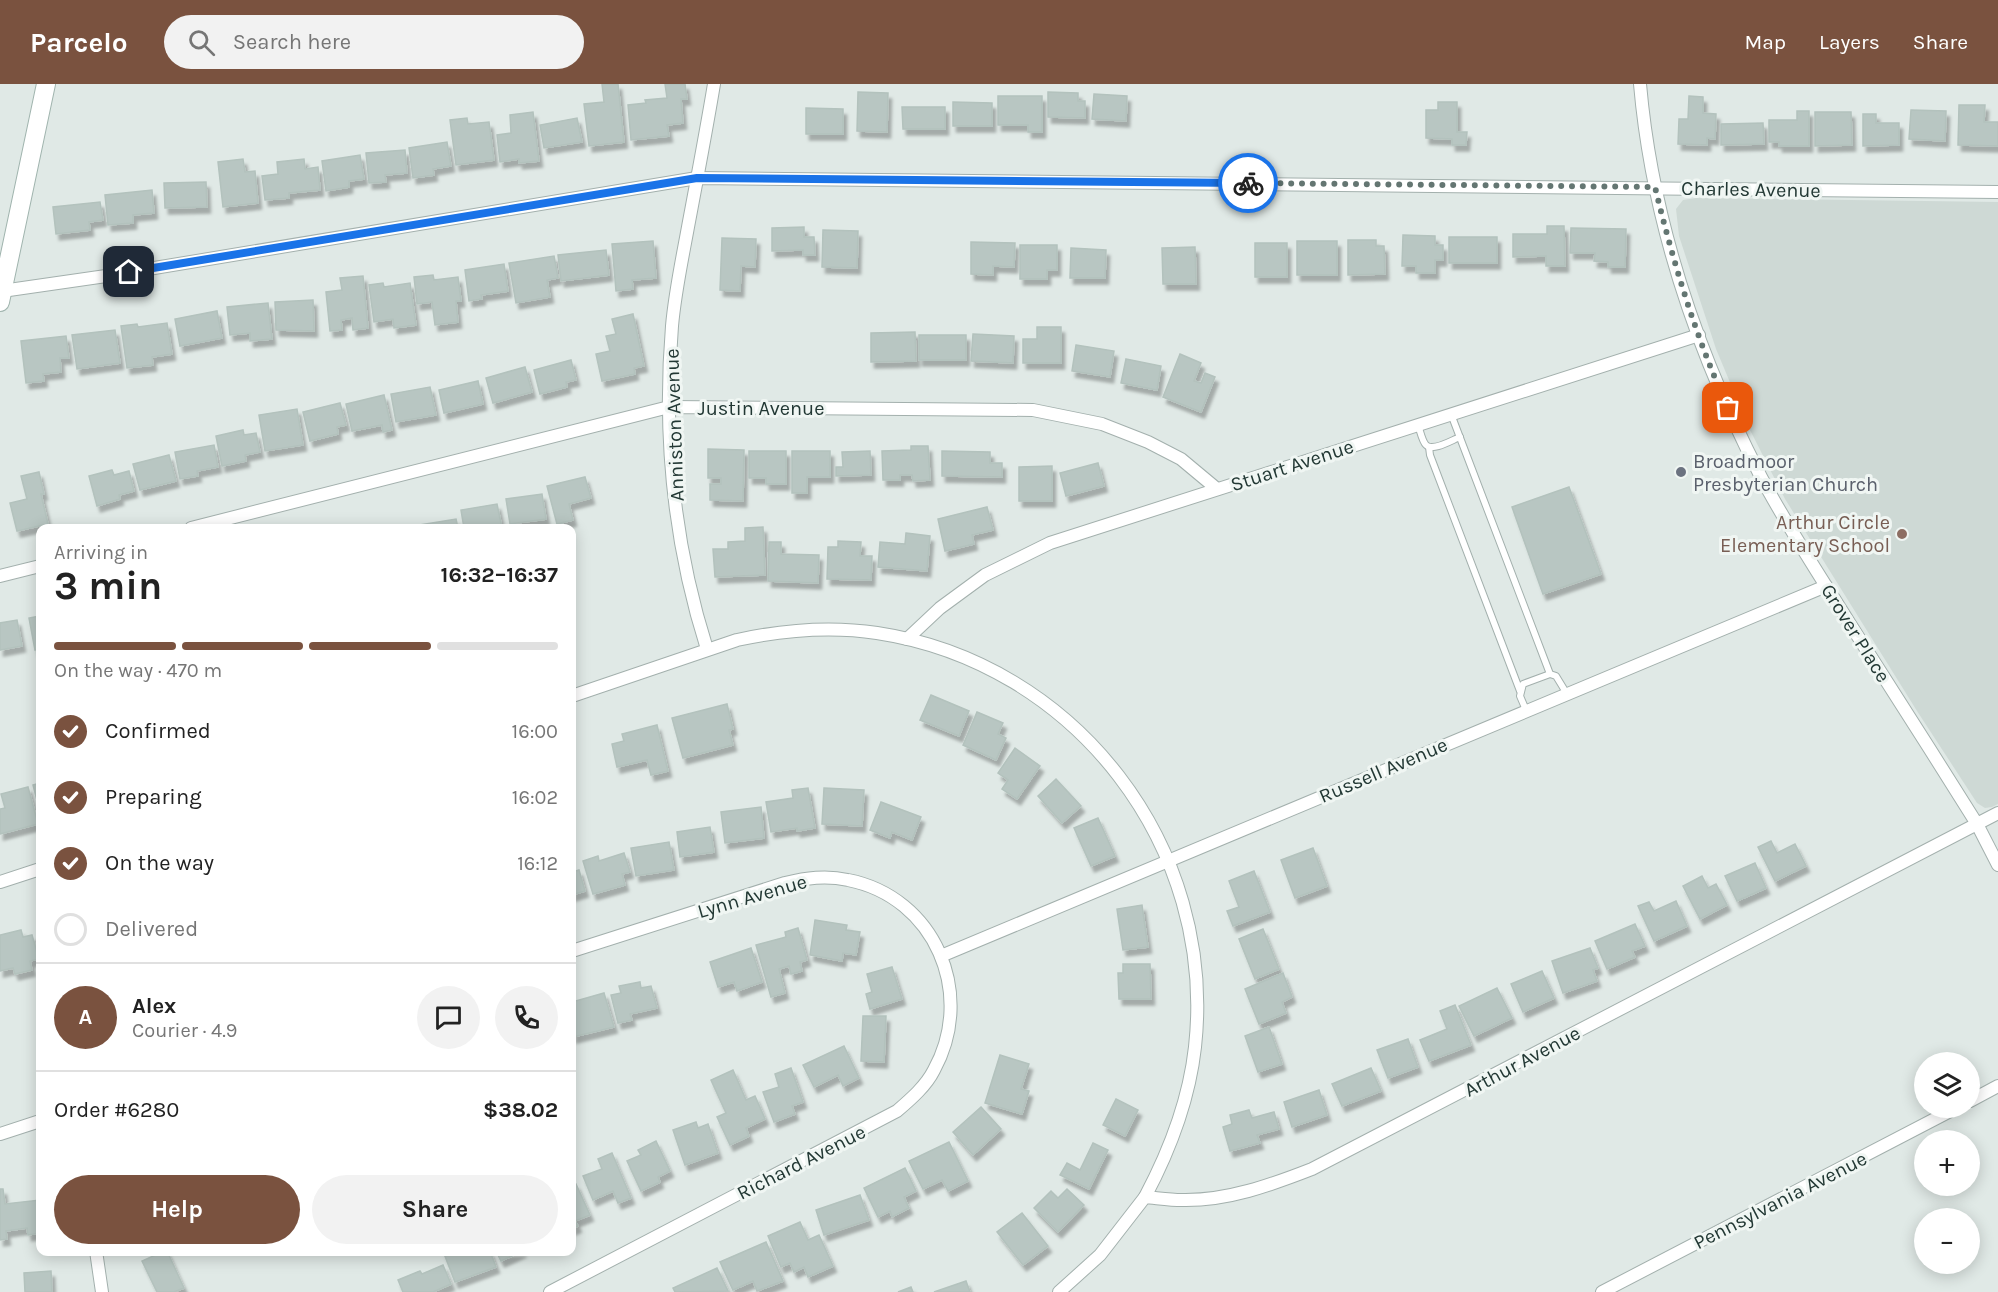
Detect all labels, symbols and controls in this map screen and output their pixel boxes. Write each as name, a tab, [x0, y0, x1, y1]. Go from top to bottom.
search box	[164, 15, 584, 69]
text: Parcelo	[30, 26, 128, 59]
icon: search	[185, 26, 218, 59]
text: Search here	[233, 29, 351, 55]
text: Map	[1744, 30, 1786, 54]
text: Layers	[1819, 30, 1880, 54]
text: Share	[1913, 30, 1968, 54]
courier	[1218, 153, 1278, 213]
icon: bike	[1232, 167, 1265, 200]
street label: Charles Avenue	[1681, 177, 1821, 202]
pin	[103, 246, 154, 297]
icon: home	[112, 255, 145, 288]
street label: Anniston Avenue	[660, 348, 689, 502]
pin	[1702, 382, 1753, 433]
icon: bag	[1711, 391, 1744, 424]
street label: Justin Avenue	[698, 397, 824, 420]
street label: Stuart Avenue	[1228, 435, 1357, 496]
place label: Broadmoor Presbyterian Church	[1693, 450, 1878, 496]
marker: Broadmoor Presbyterian Church	[1674, 465, 1688, 479]
place label: Arthur Circle Elementary School	[1720, 511, 1890, 557]
marker: Arthur Circle Elementary School	[1895, 527, 1909, 541]
text: Arriving in	[54, 541, 148, 564]
text: 16:32–16:37	[441, 562, 558, 588]
text: 3 min	[54, 563, 162, 609]
street label: Grover Place	[1816, 580, 1895, 687]
text: On the way · 470 m	[54, 659, 222, 682]
icon: check	[54, 715, 87, 748]
text: Confirmed	[105, 718, 211, 744]
text: 16:00	[512, 720, 558, 743]
street label: Russell Avenue	[1315, 733, 1451, 808]
icon: check	[54, 781, 87, 814]
text: Preparing	[105, 784, 202, 810]
text: 16:02	[512, 786, 558, 809]
icon: check	[54, 847, 87, 880]
text: On the way	[105, 850, 214, 876]
text: 16:12	[517, 852, 558, 875]
street label: Lynn Avenue	[695, 870, 810, 923]
text: Delivered	[105, 916, 198, 942]
button: chat	[417, 986, 480, 1049]
button: phone	[495, 986, 558, 1049]
text: Alex	[132, 993, 176, 1019]
text: A	[79, 1004, 92, 1030]
text: Courier · 4.9	[132, 1019, 237, 1042]
street label: Arthur Avenue	[1460, 1021, 1584, 1102]
map controls	[1914, 1052, 1980, 1274]
button: layers	[1914, 1052, 1980, 1118]
text: Order #6280	[54, 1097, 179, 1123]
text: $38.02	[483, 1097, 558, 1123]
street label: Richard Avenue	[733, 1120, 869, 1205]
button: +	[1914, 1130, 1980, 1196]
street label: Pennsylvania Avenue	[1690, 1147, 1871, 1254]
button: Help	[54, 1175, 300, 1244]
button: Share	[312, 1175, 558, 1244]
button: −	[1914, 1208, 1980, 1274]

